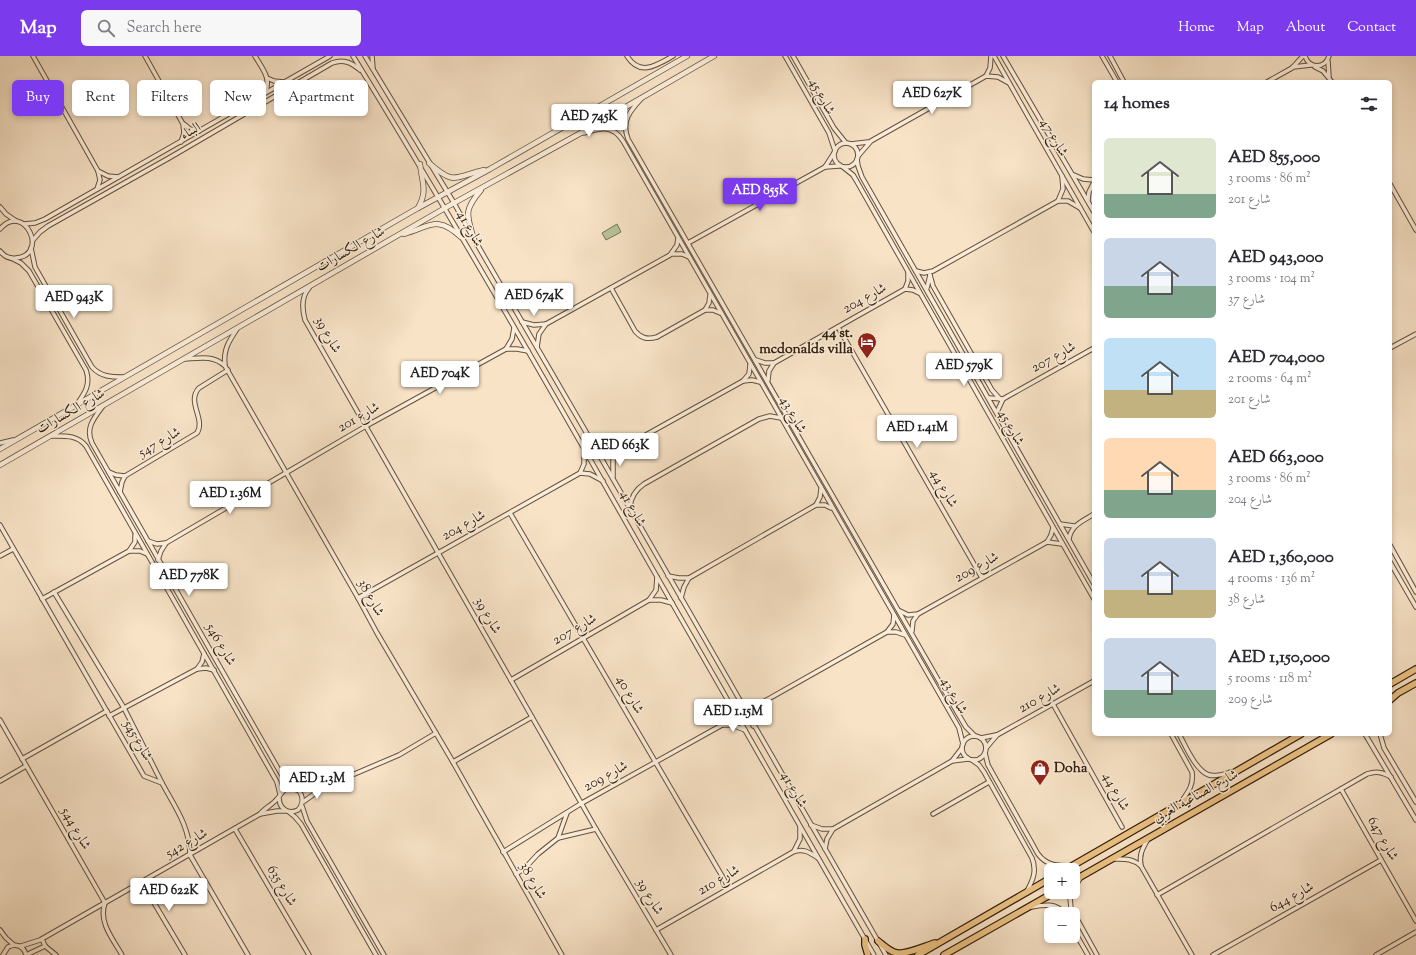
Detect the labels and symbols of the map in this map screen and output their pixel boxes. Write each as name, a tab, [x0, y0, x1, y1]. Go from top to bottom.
street label: شارع 45	[803, 75, 839, 119]
pin: AED 627K	[891, 81, 973, 115]
pin: AED 745K	[548, 104, 630, 138]
street label: شارع 47	[1034, 115, 1072, 161]
street label: البناء	[177, 118, 205, 146]
pin: AED 855K	[719, 178, 801, 212]
street label: شارع 41	[451, 207, 487, 251]
street label: شارع الكسارات	[313, 222, 389, 278]
street label: شارع 204	[839, 279, 891, 319]
pin: AED 674K	[493, 283, 575, 317]
pin: AED 943K	[33, 285, 115, 319]
street label: شارع 39	[309, 313, 345, 357]
place label: 44 st. mcdonalds villa	[759, 324, 854, 360]
hotel icon: 44 st. mcdonalds villa	[856, 331, 878, 359]
street label: شارع 207	[1028, 338, 1080, 378]
pin: AED 579K	[923, 353, 1005, 387]
pin: AED 704K	[399, 361, 481, 395]
street label: شارع الكسارات	[33, 384, 109, 440]
street label: شارع 43	[773, 393, 811, 437]
street label: شارع 201	[334, 398, 384, 438]
street label: شارع 45	[992, 406, 1028, 450]
pin: AED 1.41M	[871, 415, 963, 449]
street label: شارع 547	[134, 423, 185, 464]
pin: AED 663K	[579, 433, 661, 467]
street label: شارع 44	[924, 466, 962, 512]
pin: AED 1.36M	[184, 481, 276, 515]
street label: شارع 41	[614, 487, 650, 531]
street label: شارع 204	[438, 506, 490, 546]
street label: شارع 209	[951, 548, 1003, 588]
pin: AED 778K	[148, 563, 230, 597]
street label: شارع 38	[352, 576, 388, 620]
street label: شارع 39	[468, 594, 506, 638]
street label: شارع 207	[549, 609, 601, 651]
street label: شارع 546	[199, 619, 240, 670]
street label: شارع 40	[610, 672, 648, 718]
street label: شارع 43	[934, 674, 972, 718]
street label: شارع 210	[1015, 679, 1065, 719]
pin: AED 1.15M	[687, 699, 779, 733]
street label: شارع 545	[117, 716, 157, 765]
street label: شارع 209	[580, 757, 632, 797]
shop icon: Doha	[1029, 758, 1051, 786]
place label: Doha	[1054, 759, 1088, 779]
street label: شارع الصناعية الغربي	[1150, 765, 1242, 829]
pin: AED 1.3M	[276, 766, 358, 800]
street label: شارع 41	[775, 768, 811, 812]
street label: شارع 44	[1096, 769, 1134, 815]
street label: شارع 544	[54, 803, 95, 854]
street label: شارع 647	[1361, 813, 1403, 865]
street label: شارع 542	[161, 824, 212, 865]
street label: شارع 38	[513, 859, 551, 903]
street label: شارع 210	[694, 861, 744, 901]
street label: شارع 635	[261, 862, 301, 910]
street label: شارع 39	[630, 875, 668, 919]
pin: AED 622K	[128, 878, 210, 912]
street label: شارع 644	[1266, 878, 1318, 918]

